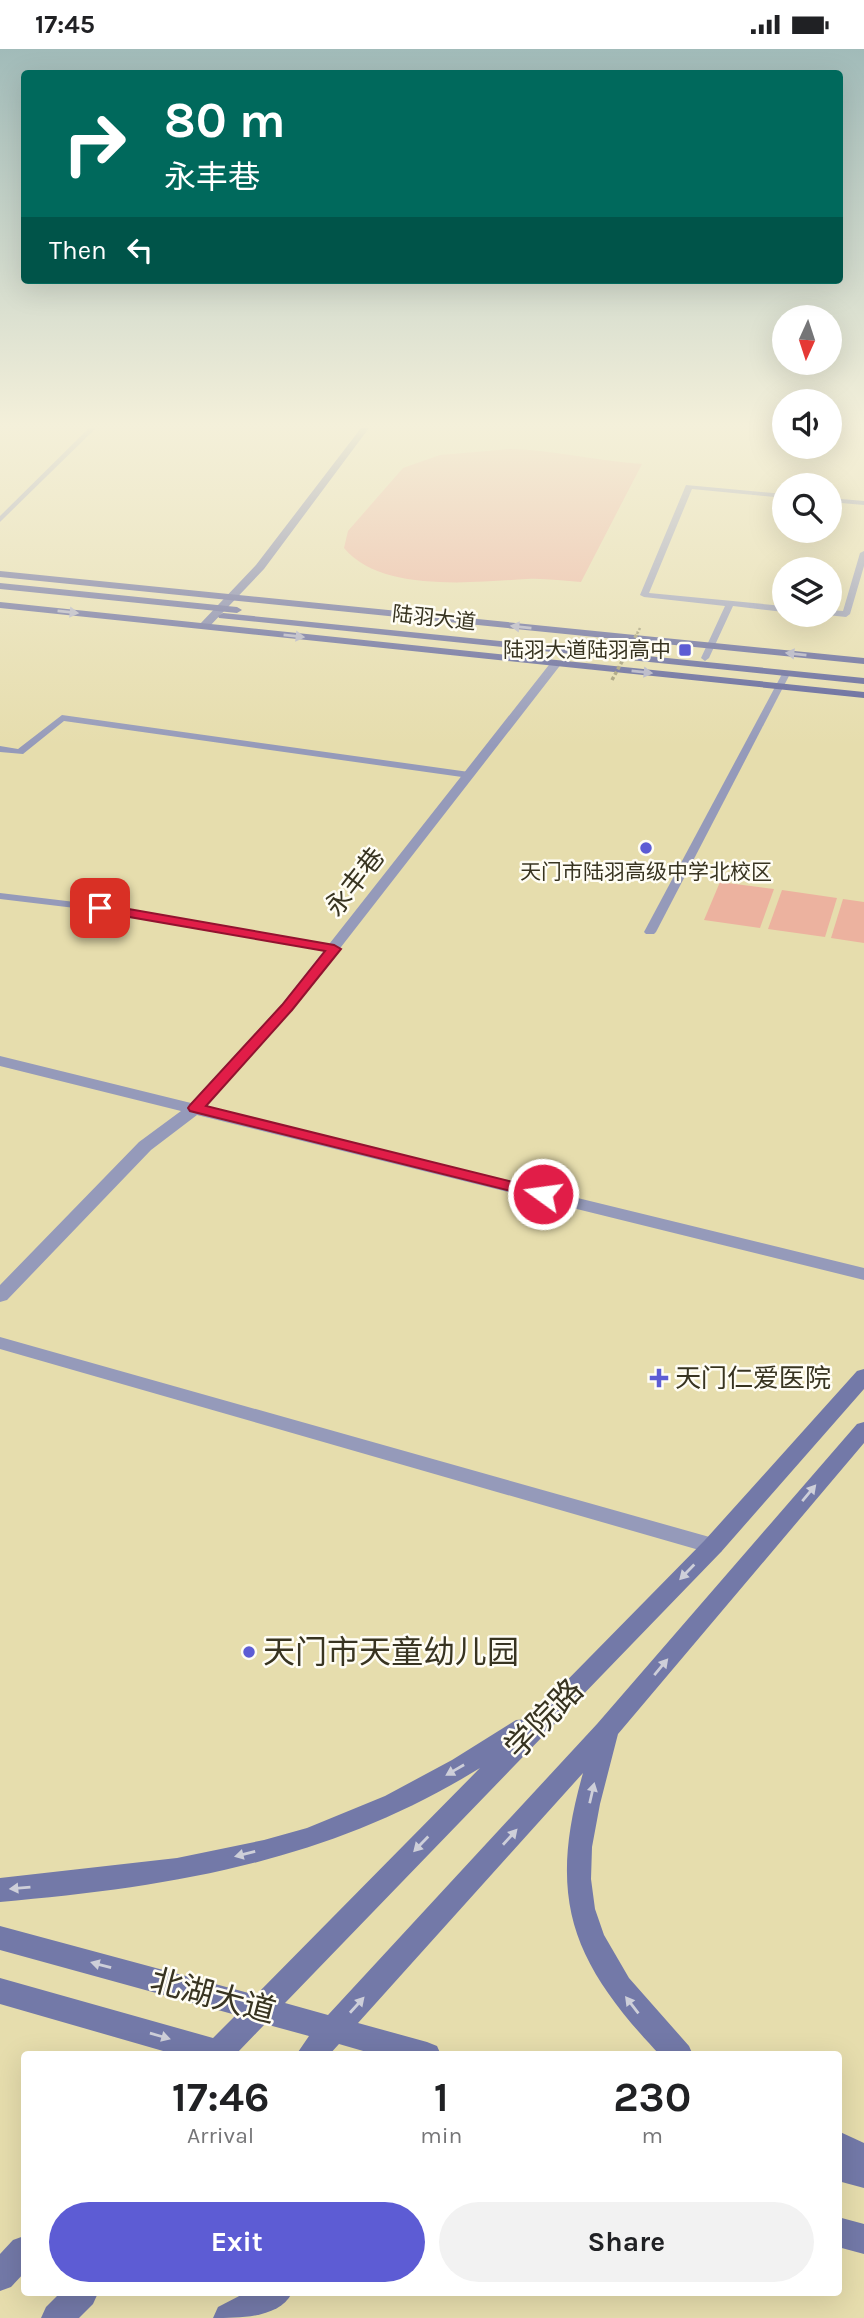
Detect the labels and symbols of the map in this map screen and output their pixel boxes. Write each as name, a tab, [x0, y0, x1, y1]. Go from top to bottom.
north arrow	[772, 305, 842, 375]
street label: 陆羽大道	[391, 602, 477, 634]
one-way arrow	[57, 607, 79, 618]
one-way arrow	[510, 621, 532, 632]
one-way arrow	[283, 630, 305, 641]
place label: 陆羽大道陆羽高中	[503, 638, 671, 662]
marker: 陆羽大道陆羽高中	[677, 642, 693, 658]
one-way arrow	[785, 648, 807, 659]
one-way arrow	[631, 667, 653, 678]
marker: 天门市陆羽高级中学北校区	[638, 840, 654, 856]
street label: 永丰巷	[319, 842, 391, 922]
place label: 天门市陆羽高级中学北校区	[520, 860, 772, 884]
pin	[70, 878, 130, 938]
position arrow	[506, 1157, 580, 1231]
place label: 天门仁爱医院	[675, 1363, 831, 1394]
marker: 天门仁爱医院	[649, 1368, 669, 1388]
one-way arrow	[801, 1485, 816, 1502]
one-way arrow	[679, 1564, 696, 1580]
place label: 天门市天童幼儿园	[263, 1634, 519, 1671]
marker: 天门市天童幼儿园	[241, 1644, 257, 1660]
one-way arrow	[653, 1658, 668, 1675]
street label: 学院路	[497, 1672, 591, 1766]
one-way arrow	[446, 1764, 465, 1776]
one-way arrow	[586, 1782, 597, 1804]
one-way arrow	[502, 1828, 518, 1846]
one-way arrow	[413, 1836, 430, 1853]
one-way arrow	[234, 1849, 256, 1860]
one-way arrow	[9, 1883, 31, 1894]
one-way arrow	[90, 1960, 111, 1970]
street label: 北湖大道	[146, 1962, 280, 2030]
one-way arrow	[625, 1996, 639, 2014]
one-way arrow	[349, 1997, 365, 2014]
one-way arrow	[149, 2031, 171, 2042]

